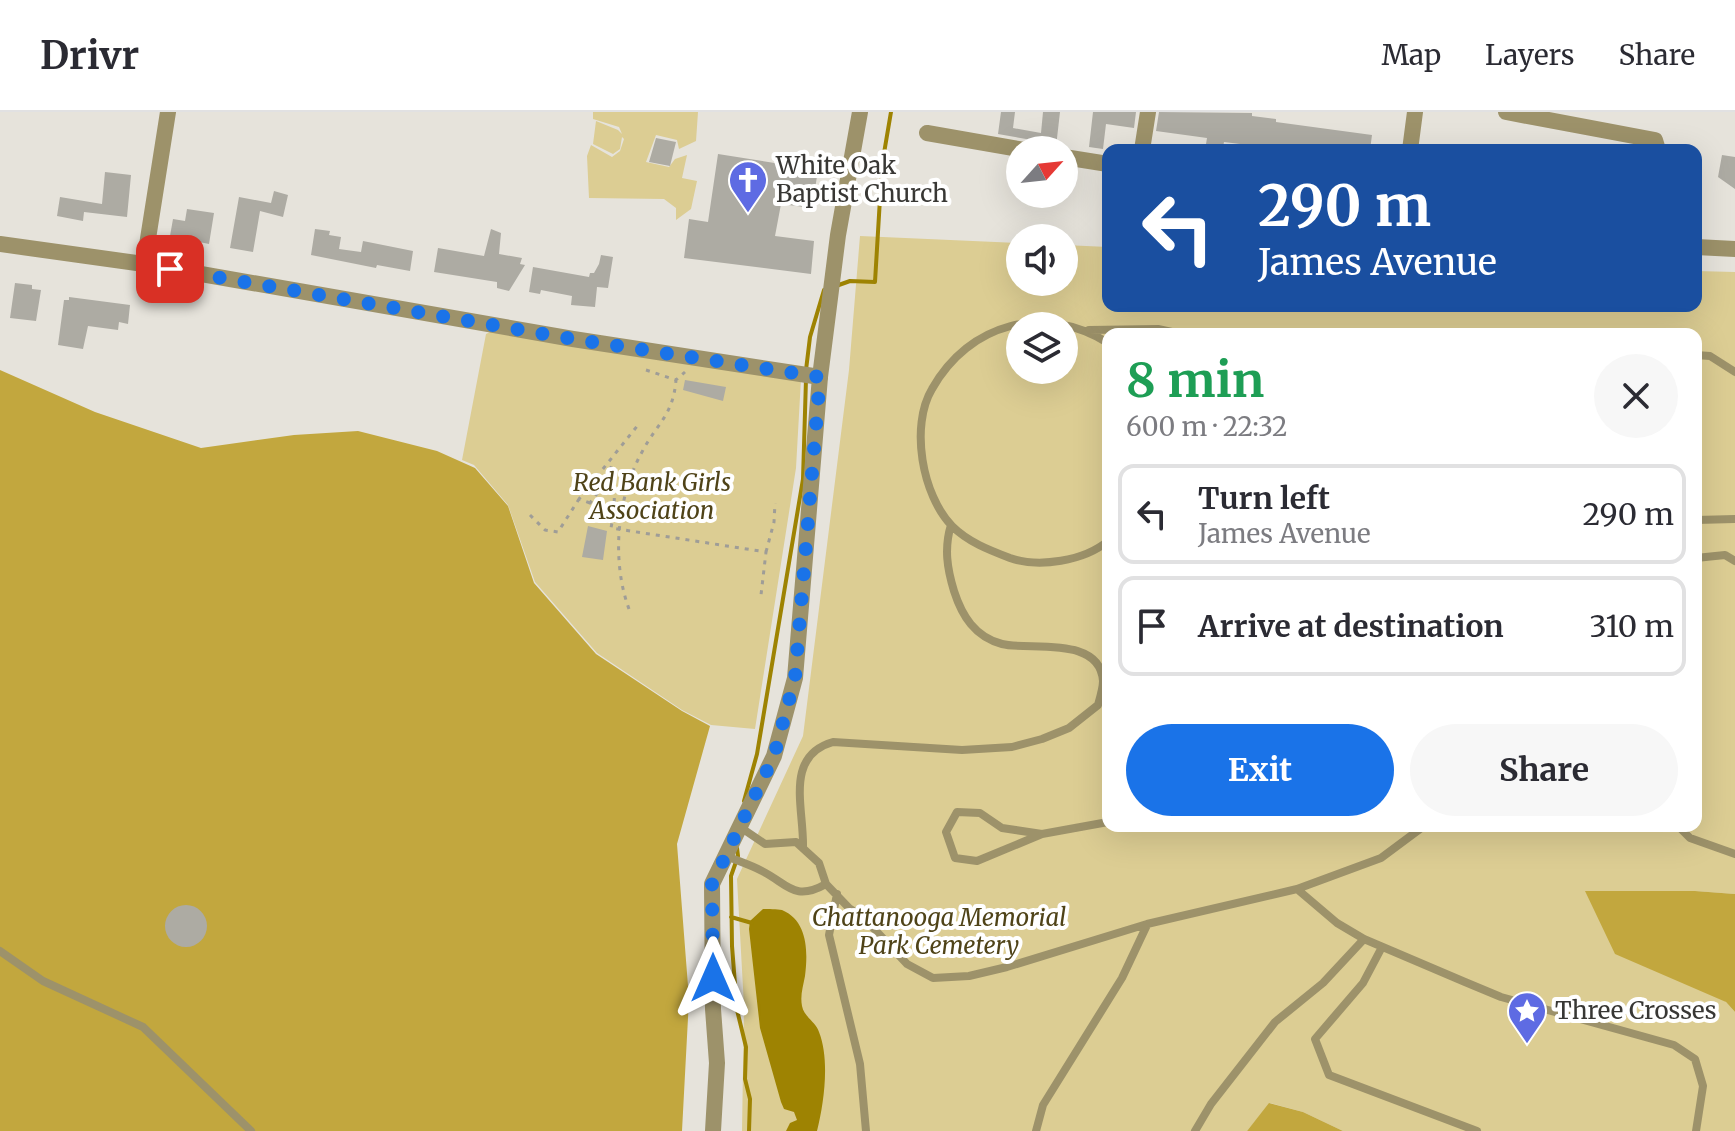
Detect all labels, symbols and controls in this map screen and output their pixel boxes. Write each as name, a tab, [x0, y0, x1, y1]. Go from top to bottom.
text: Drivr	[40, 32, 139, 79]
text: Map	[1381, 37, 1441, 73]
text: Layers	[1485, 37, 1574, 73]
text: Share	[1618, 37, 1695, 73]
north arrow	[1006, 136, 1078, 208]
map controls	[1006, 136, 1078, 384]
place label: White Oak Baptist Church	[775, 150, 948, 209]
church icon: White Oak Baptist Church	[727, 159, 769, 214]
text: 290 m	[1258, 171, 1431, 241]
icon: left	[1126, 176, 1230, 280]
button: sound	[1006, 224, 1078, 296]
pin	[136, 235, 204, 303]
text: James Avenue	[1258, 240, 1497, 285]
icon: arrive	[148, 247, 192, 291]
button: layers	[1006, 312, 1078, 384]
text: 8 min	[1126, 350, 1264, 410]
button: close	[1594, 354, 1678, 438]
text: 600 m · 22:32	[1126, 410, 1287, 443]
park label: Red Bank Girls Association	[573, 467, 731, 526]
text: Turn left	[1198, 479, 1330, 517]
icon: left	[1130, 492, 1174, 536]
text: 290 m	[1583, 495, 1674, 533]
text: James Avenue	[1198, 517, 1371, 550]
icon: arrive	[1130, 604, 1174, 648]
text: Arrive at destination	[1198, 607, 1504, 645]
text: 310 m	[1590, 607, 1674, 645]
button: Exit	[1126, 724, 1394, 816]
button: Share	[1410, 724, 1678, 816]
park label: Chattanooga Memorial Park Cemetery	[812, 902, 1066, 961]
position arrow	[671, 936, 755, 1020]
place icon: Three Crosses	[1506, 990, 1548, 1045]
place label: Three Crosses	[1555, 995, 1717, 1026]

